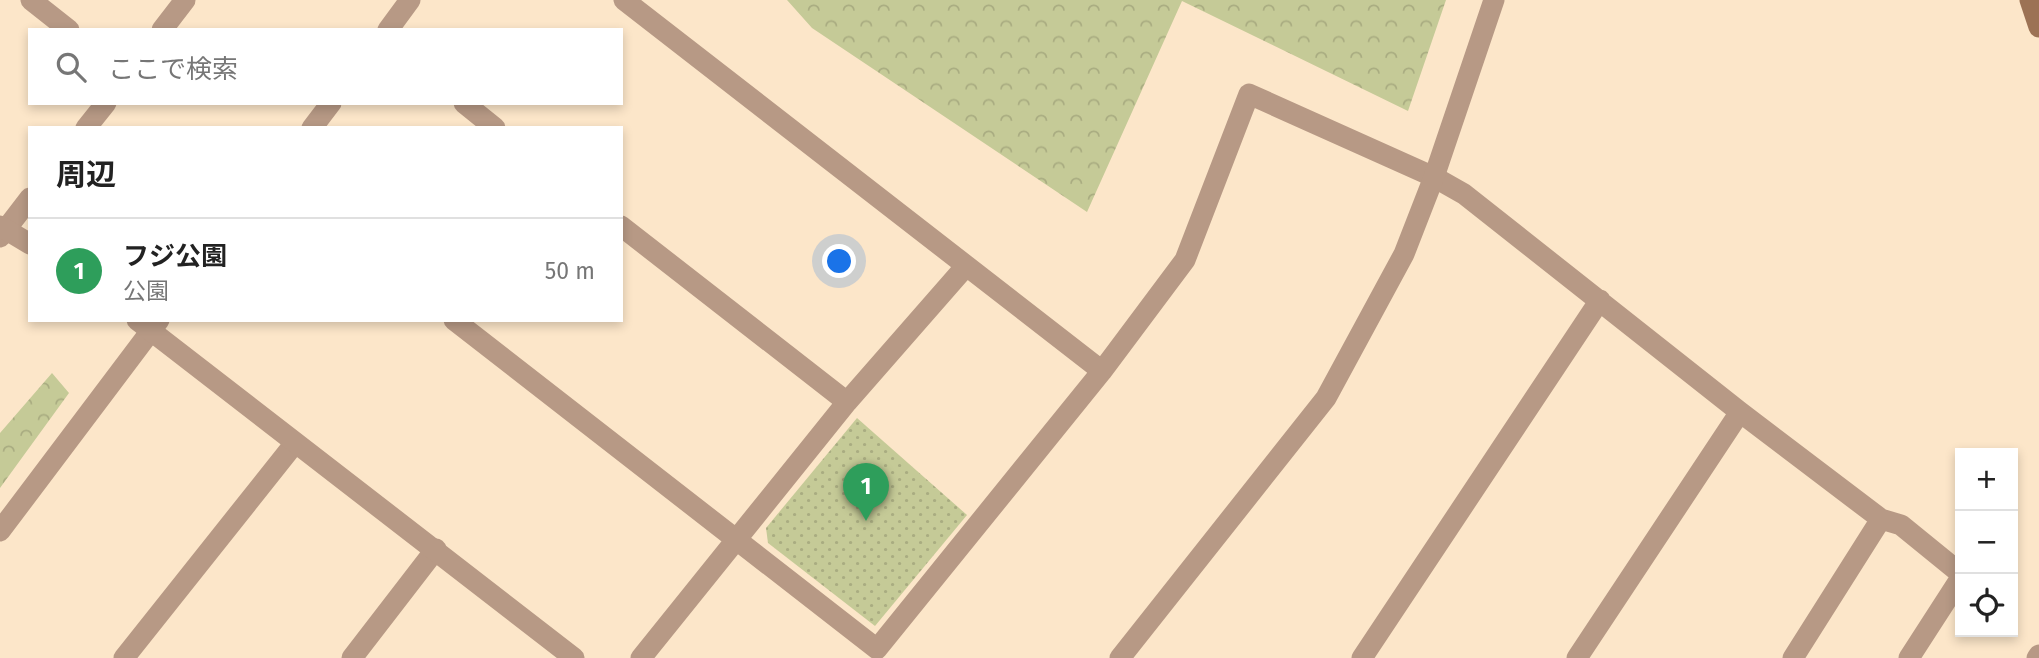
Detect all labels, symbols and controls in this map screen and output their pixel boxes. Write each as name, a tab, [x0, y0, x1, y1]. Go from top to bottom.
search box	[28, 28, 623, 105]
icon: search	[52, 48, 90, 86]
text: ここで検索	[108, 54, 238, 85]
text: 周辺	[56, 157, 116, 193]
text: フジ公園	[123, 241, 227, 272]
your location	[822, 244, 856, 278]
text: 1	[74, 257, 84, 285]
text: 50 m	[545, 257, 595, 285]
text: 公園	[123, 277, 169, 305]
map controls	[1955, 448, 2018, 637]
button: +	[1955, 448, 2018, 511]
pin: 1	[843, 463, 889, 521]
button: −	[1955, 511, 2018, 574]
button: locate	[1955, 574, 2018, 637]

